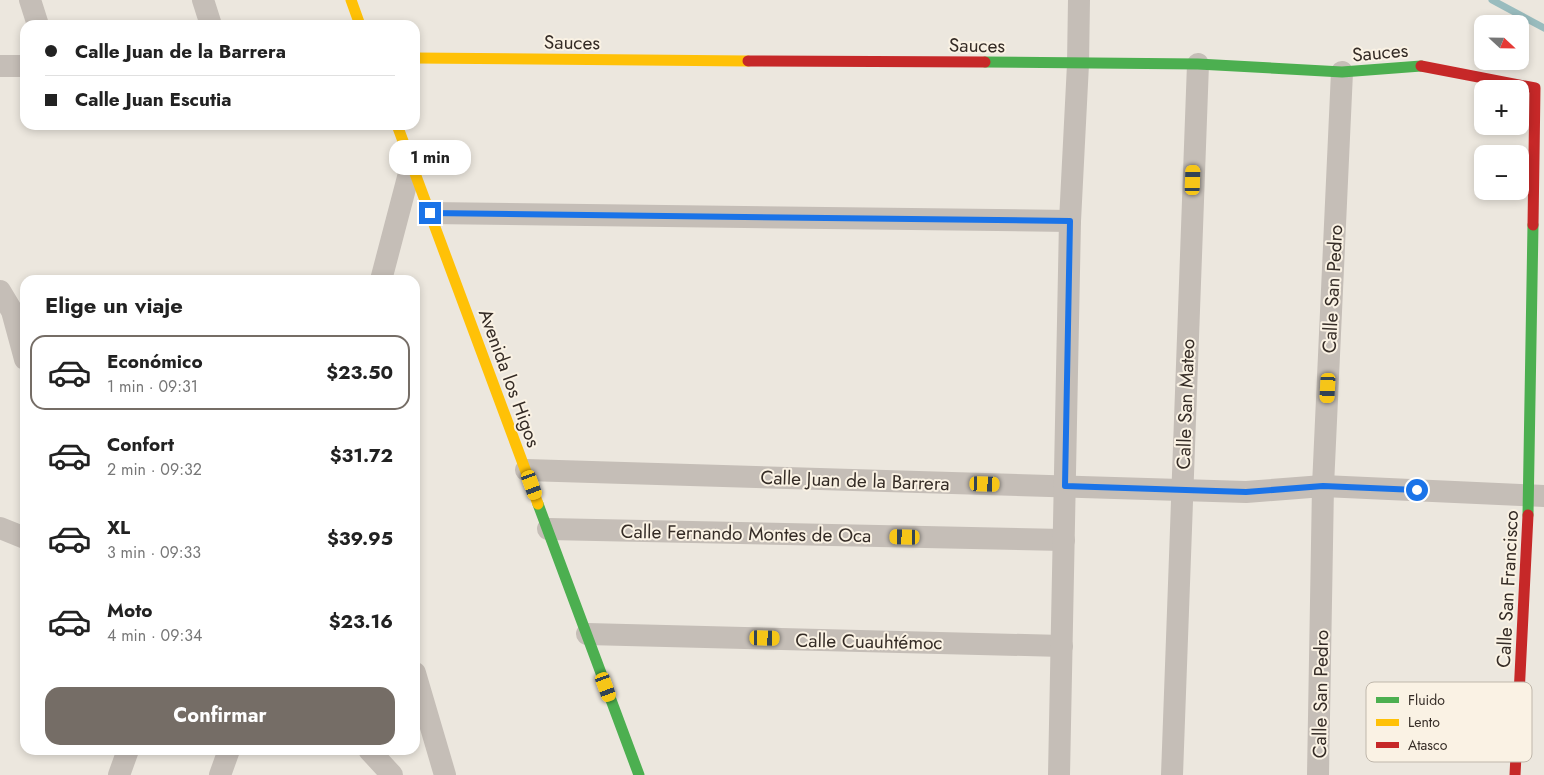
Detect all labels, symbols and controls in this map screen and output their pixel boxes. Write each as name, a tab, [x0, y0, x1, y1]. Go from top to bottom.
north arrow	[1474, 15, 1529, 70]
map controls	[1474, 15, 1529, 200]
street label: Sauces	[544, 29, 601, 56]
street label: Sauces	[949, 32, 1006, 59]
street label: Sauces	[1351, 37, 1409, 68]
text: Calle Juan de la Barrera	[75, 38, 286, 65]
button: +	[1474, 80, 1529, 135]
text: Calle Juan Escutia	[75, 86, 231, 113]
callout: 1 min	[389, 140, 471, 176]
button: −	[1474, 145, 1529, 200]
text: 1 min	[410, 146, 450, 169]
car	[1184, 165, 1201, 195]
route end	[419, 202, 441, 224]
street label: Calle San Pedro	[1316, 224, 1349, 354]
text: Elige un viaje	[45, 289, 183, 321]
street label: Avenida los Higos	[472, 305, 547, 451]
street label: Calle San Mateo	[1170, 338, 1201, 470]
text: Económico	[107, 348, 203, 375]
icon: car	[47, 350, 92, 395]
text: $23.50	[326, 359, 393, 386]
car	[1319, 373, 1336, 403]
text: 1 min · 09:31	[107, 375, 198, 398]
text: Confort	[107, 431, 174, 458]
icon: car	[47, 433, 92, 478]
text: $31.72	[330, 442, 393, 469]
text: 2 min · 09:32	[107, 458, 202, 481]
street label: Calle Juan de la Barrera	[760, 464, 950, 497]
car	[519, 468, 544, 502]
car	[969, 476, 1000, 492]
route start	[1406, 479, 1428, 501]
street label: Calle San Francisco	[1490, 510, 1525, 668]
text: XL	[107, 514, 130, 541]
icon: car	[47, 516, 92, 561]
street label: Calle Fernando Montes de Oca	[620, 518, 872, 549]
text: $39.95	[327, 525, 393, 552]
car	[889, 529, 920, 545]
text: 3 min · 09:33	[107, 541, 201, 564]
text: Moto	[107, 597, 152, 624]
icon: car	[47, 599, 92, 644]
text: $23.16	[329, 608, 393, 635]
text: 4 min · 09:34	[107, 624, 202, 647]
street label: Calle Cuauhtémoc	[795, 627, 943, 656]
street label: Calle San Pedro	[1306, 629, 1335, 759]
car	[749, 630, 780, 646]
car	[593, 670, 618, 704]
legend	[1366, 682, 1532, 762]
button: Confirmar	[45, 687, 395, 745]
text: Fluido	[1408, 690, 1445, 710]
text: Lento	[1408, 712, 1440, 732]
text: Atasco	[1408, 735, 1448, 755]

